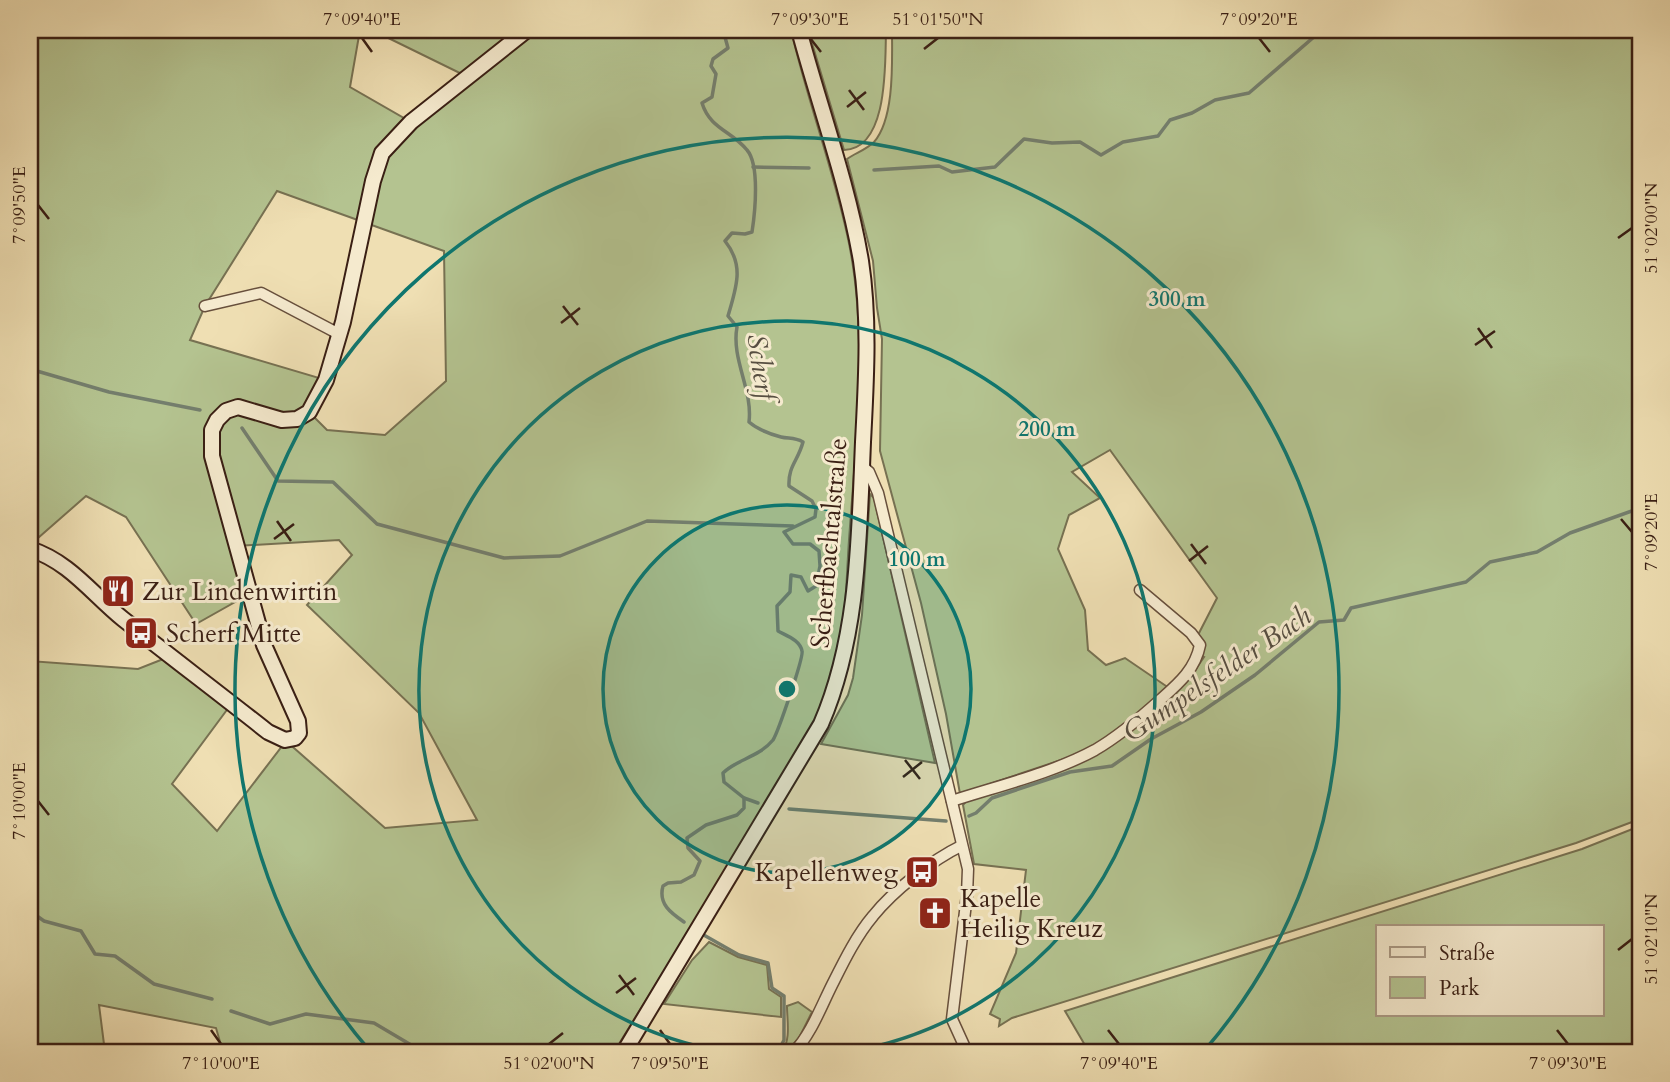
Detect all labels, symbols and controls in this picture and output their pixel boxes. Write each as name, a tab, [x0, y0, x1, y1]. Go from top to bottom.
text: 7°09'40"E	[323, 7, 401, 32]
text: 7°09'30"E	[771, 7, 849, 32]
text: 51°01'50"N	[892, 7, 984, 32]
text: 7°09'20"E	[1220, 7, 1298, 32]
text: 7°09'50"E	[7, 166, 32, 244]
text: 51°02'00"N	[1639, 182, 1664, 274]
text: 300 m	[1148, 285, 1206, 314]
water label: Scherf	[737, 331, 786, 408]
text: 200 m	[1018, 415, 1076, 444]
street label: Scherfbachtalstraße	[802, 437, 856, 649]
text: 7°09'20"E	[1639, 493, 1664, 571]
text: 100 m	[888, 545, 946, 574]
restaurant icon: Zur Lindenwirtin	[99, 572, 137, 610]
place label: Zur Lindenwirtin	[142, 574, 338, 609]
water label: Gumpelsfelder Bach	[1116, 597, 1319, 751]
bus stop icon: Scherf Mitte	[122, 614, 160, 652]
place label: Scherf Mitte	[166, 616, 301, 651]
centre of rings	[775, 677, 799, 701]
text: 7°10'00"E	[7, 762, 32, 840]
bus stop icon: Kapellenweg	[903, 853, 941, 891]
place label: Kapellenweg	[755, 855, 898, 890]
place label: Kapelle Heilig Kreuz	[960, 881, 1103, 946]
text: 51°02'10"N	[1639, 893, 1664, 985]
church icon: Kapelle Heilig Kreuz	[916, 894, 954, 932]
legend	[1376, 925, 1604, 1016]
text: Straße	[1439, 939, 1495, 968]
text: Park	[1439, 974, 1480, 1003]
text: 7°10'00"E	[182, 1051, 260, 1076]
text: 51°02'00"N	[503, 1051, 595, 1076]
text: 7°09'50"E	[631, 1051, 709, 1076]
text: 7°09'40"E	[1080, 1051, 1158, 1076]
text: 7°09'30"E	[1529, 1051, 1607, 1076]

